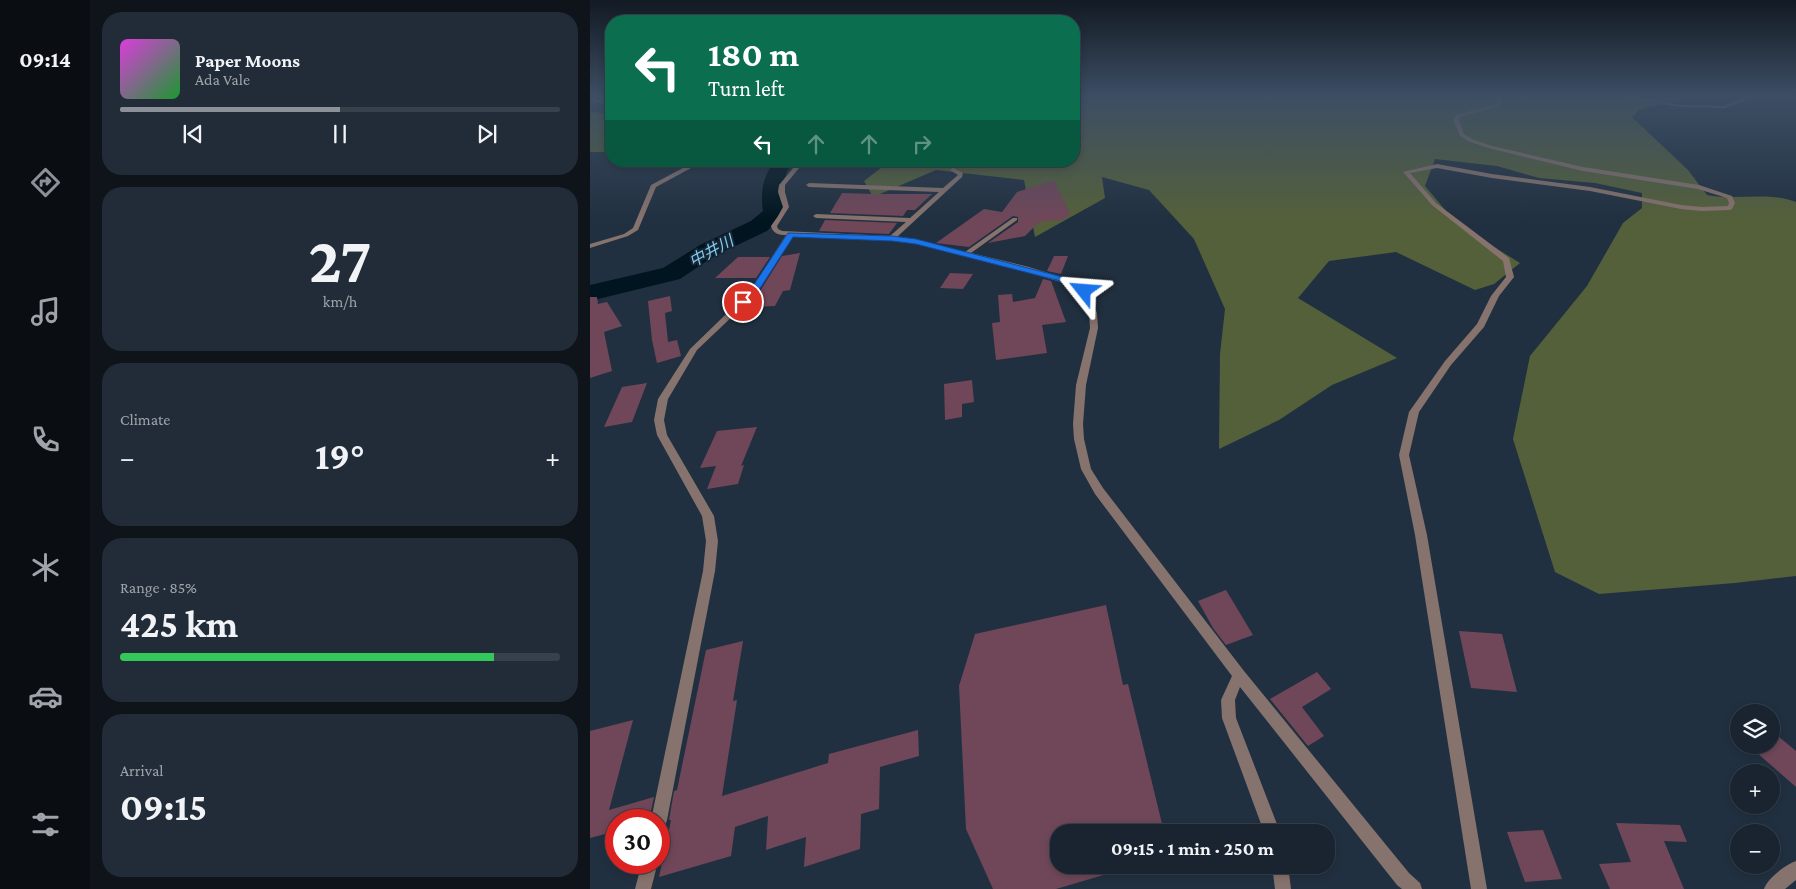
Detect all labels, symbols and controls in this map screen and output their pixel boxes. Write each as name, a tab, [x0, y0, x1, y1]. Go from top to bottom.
icon: left	[625, 35, 690, 100]
text: 180 m	[708, 35, 799, 74]
text: 09:14	[19, 47, 71, 72]
text: Paper Moons	[195, 50, 300, 71]
text: Ada Vale	[195, 71, 250, 88]
text: Turn left	[708, 76, 785, 101]
icon: previous	[179, 120, 207, 148]
icon: pause	[326, 120, 354, 148]
icon: next	[473, 120, 501, 148]
icon: left	[749, 130, 777, 158]
icon: ahead	[802, 130, 830, 158]
icon: ahead	[855, 130, 883, 158]
icon: right	[908, 130, 936, 158]
icon: directions	[28, 165, 63, 200]
text: 27	[308, 224, 372, 296]
water label: 中井川	[686, 231, 738, 270]
position arrow	[1057, 264, 1109, 316]
pin	[722, 281, 764, 323]
icon: arrive	[729, 288, 757, 316]
text: km/h	[323, 293, 357, 310]
icon: music	[28, 294, 63, 329]
text: Climate	[120, 411, 170, 428]
icon: phone	[28, 422, 63, 457]
text: 19°	[315, 435, 365, 477]
text: −	[120, 442, 135, 473]
text: +	[545, 442, 560, 473]
icon: climate	[28, 550, 63, 585]
text: Range · 85%	[120, 579, 197, 596]
text: 425 km	[120, 603, 238, 645]
icon: car	[28, 679, 63, 714]
map controls	[1730, 704, 1780, 874]
button: layers	[1730, 704, 1780, 754]
text: Arrival	[120, 762, 164, 779]
button: +	[1730, 764, 1780, 814]
text: 09:15	[120, 786, 207, 828]
icon: filters	[28, 807, 63, 842]
speed limit sign: 30	[605, 809, 670, 874]
button: −	[1730, 824, 1780, 874]
text: 09:15 · 1 min · 250 m	[1111, 838, 1274, 859]

